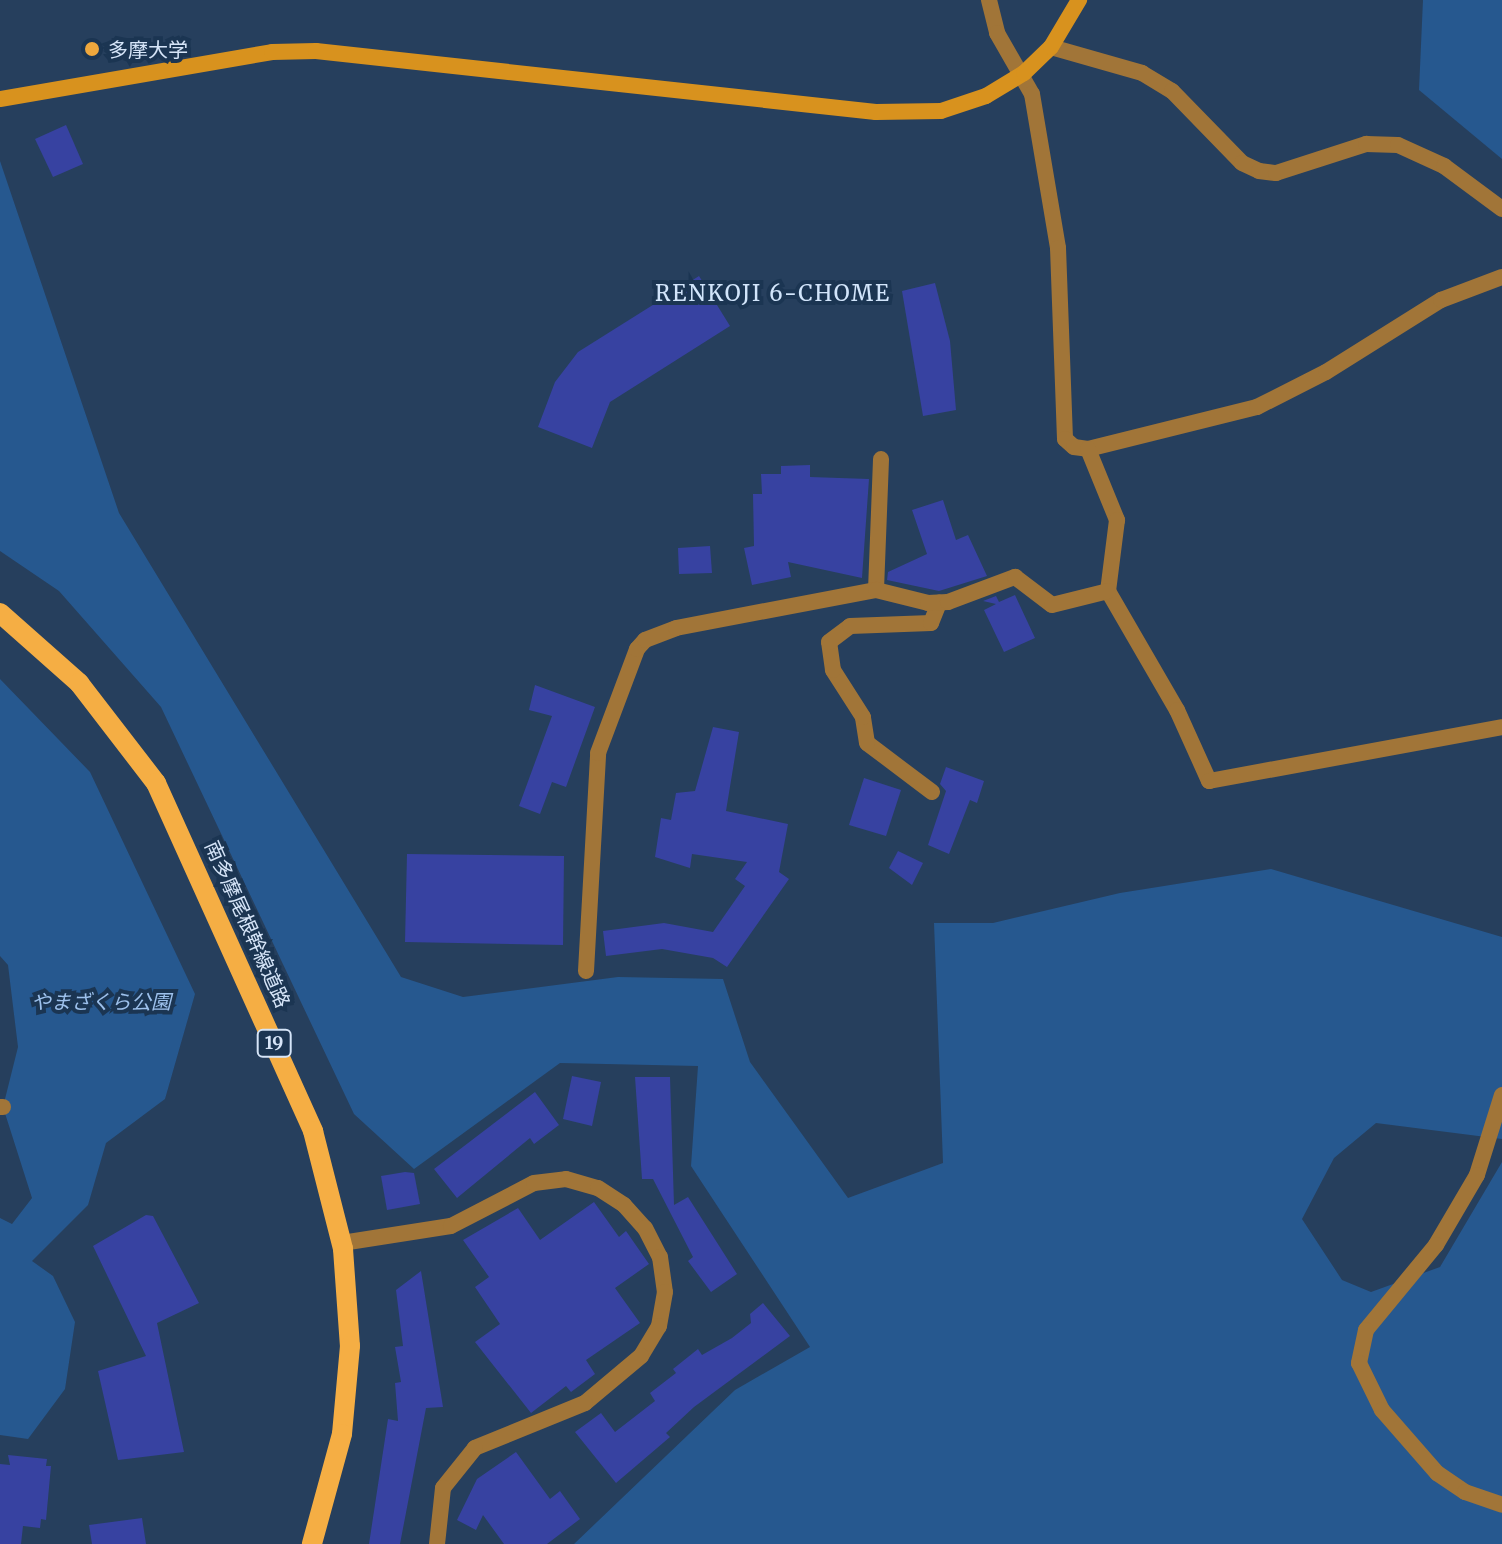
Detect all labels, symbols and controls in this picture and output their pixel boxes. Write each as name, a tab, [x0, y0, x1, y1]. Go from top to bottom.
place label: 多摩大学	[108, 37, 188, 61]
marker: 多摩大学	[83, 40, 101, 58]
district label: RENKOJI 6-CHOME	[655, 281, 891, 307]
street label: 南多摩尾根幹線道路	[200, 837, 296, 1011]
park label: やまざくら公園	[31, 989, 171, 1013]
road number: 19	[256, 1029, 292, 1057]

